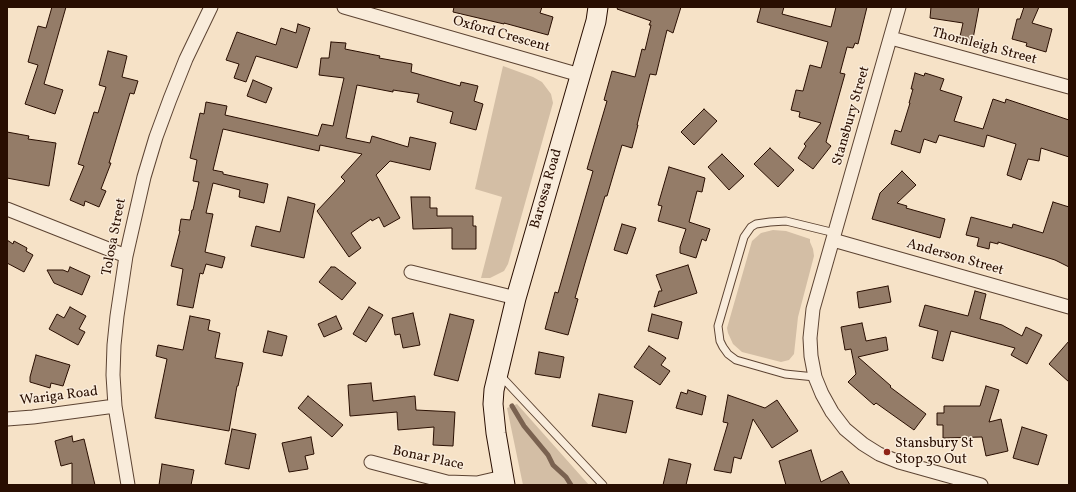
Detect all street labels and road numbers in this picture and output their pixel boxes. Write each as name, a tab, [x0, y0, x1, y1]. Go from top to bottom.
street label: Oxford Crescent	[451, 13, 551, 57]
street label: Thornleigh Street	[930, 25, 1038, 69]
street label: Stansbury Street	[830, 64, 874, 168]
street label: Barossa Road	[528, 147, 566, 231]
street label: Tolosa Street	[99, 197, 131, 277]
street label: Anderson Street	[905, 236, 1005, 280]
street label: Wariga Road	[19, 384, 99, 410]
street label: Bonar Place	[391, 443, 465, 475]

